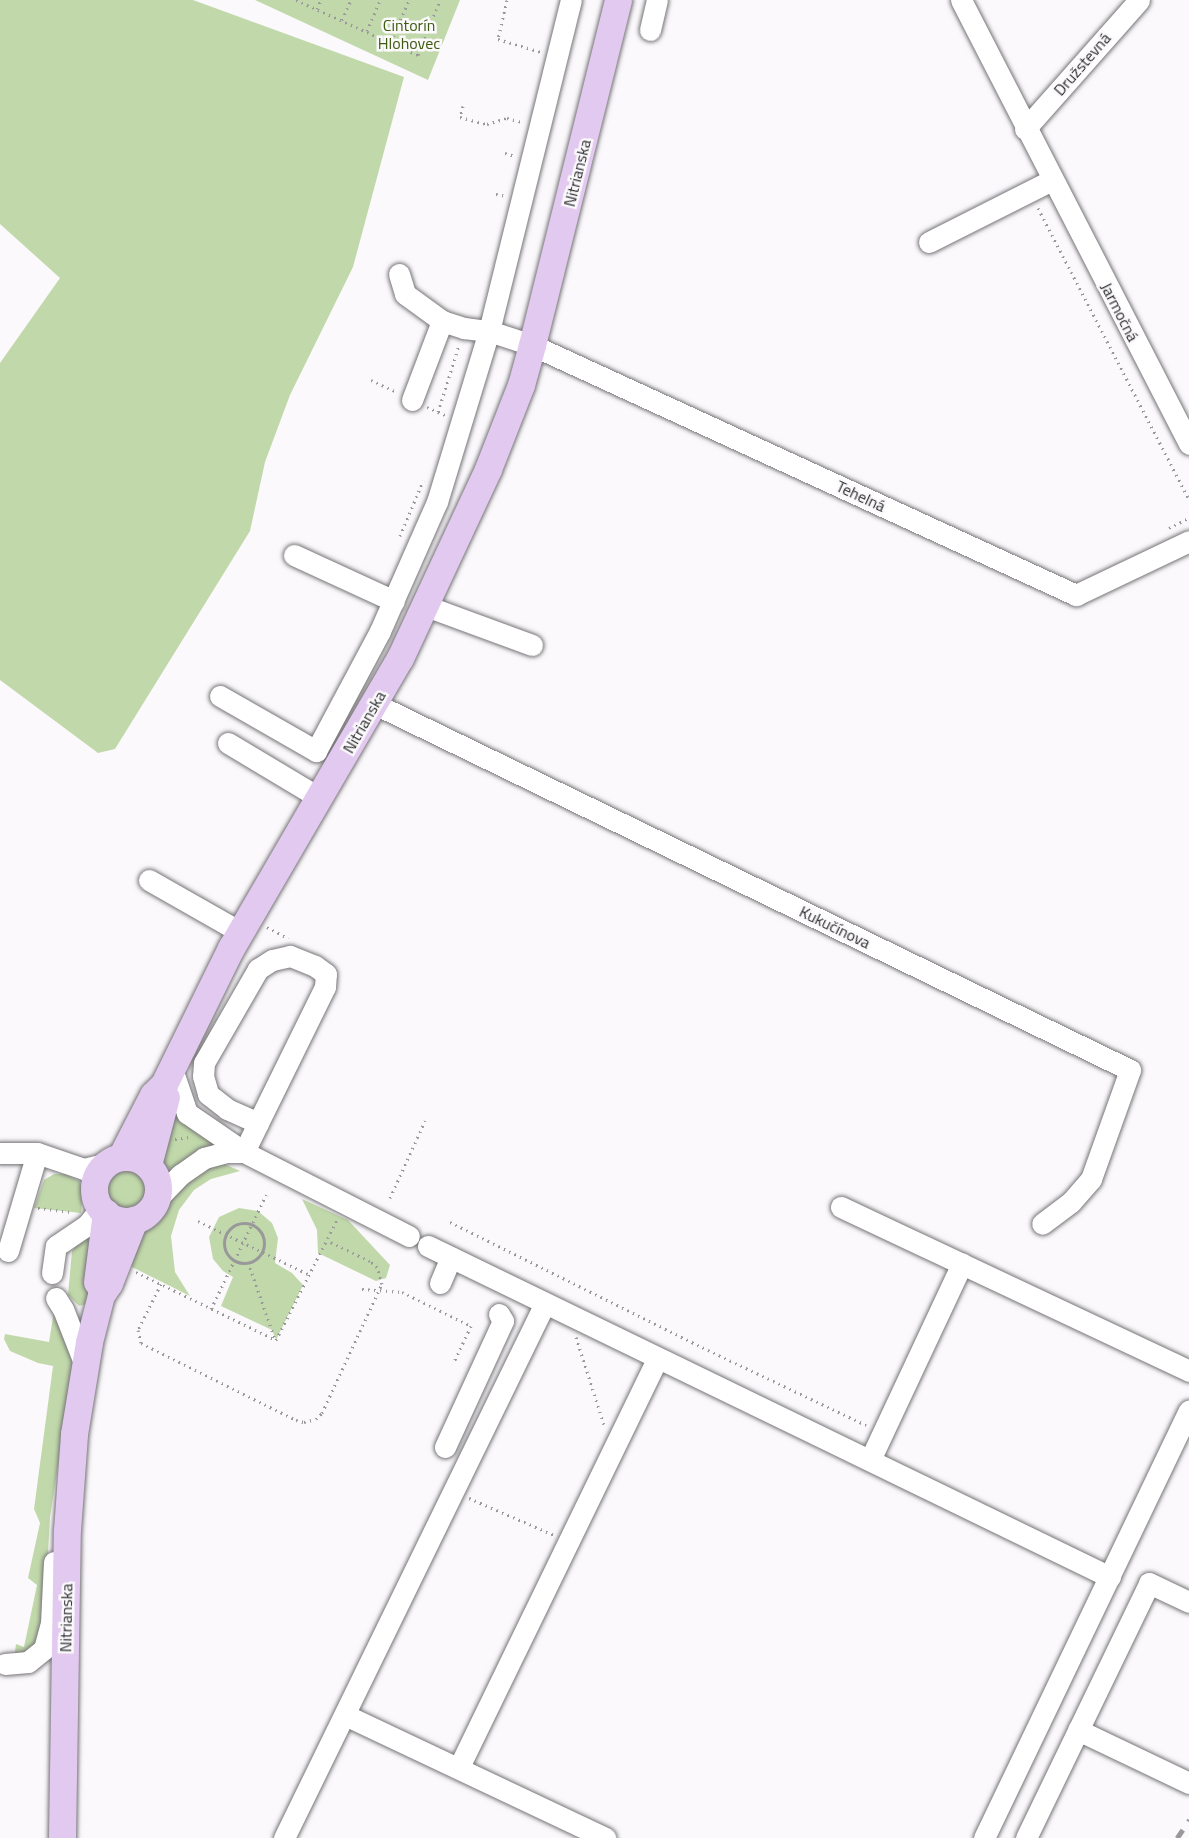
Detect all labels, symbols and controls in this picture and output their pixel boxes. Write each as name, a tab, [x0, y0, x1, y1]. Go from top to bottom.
park label: Cintorín Hlohovec	[378, 15, 440, 53]
street label: Družstevná	[1050, 29, 1114, 99]
street label: Nitrianska	[559, 137, 595, 209]
street label: Jarmočná	[1097, 279, 1143, 345]
street label: Tehelná	[833, 476, 889, 516]
street label: Nitrianska	[339, 687, 389, 757]
street label: Kukučínova	[796, 902, 874, 952]
street label: Nitrianska	[56, 1584, 76, 1652]

